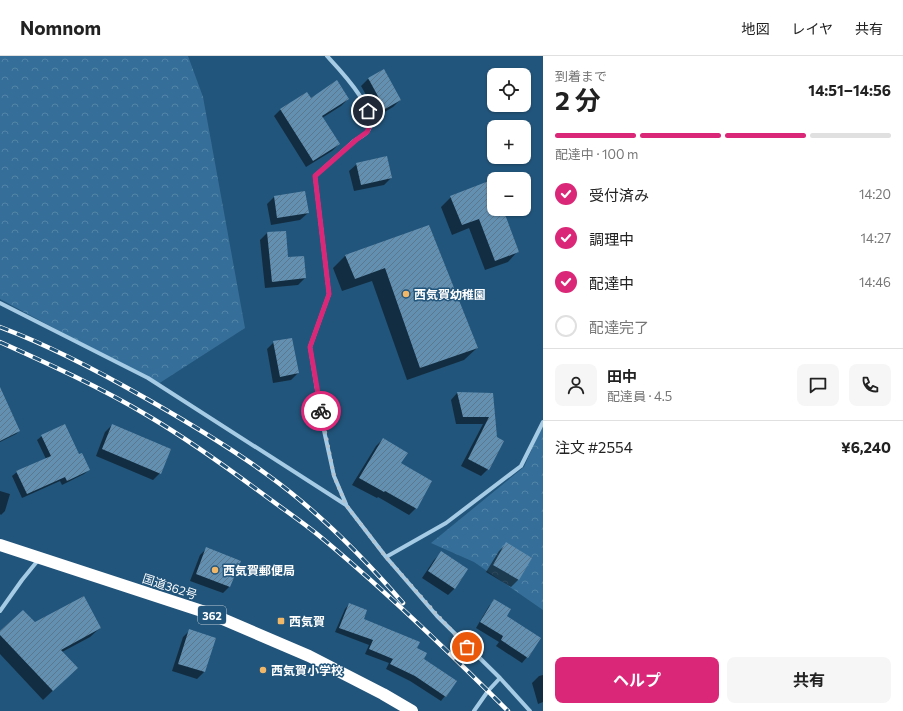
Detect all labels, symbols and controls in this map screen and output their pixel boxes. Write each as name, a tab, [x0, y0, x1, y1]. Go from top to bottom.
text: Nomnom	[20, 16, 101, 39]
text: 地図	[741, 20, 769, 37]
text: レイヤ	[791, 20, 833, 37]
text: 共有	[855, 20, 883, 37]
map controls	[487, 68, 531, 216]
button: locate	[487, 68, 531, 112]
text: 到着まで	[555, 68, 607, 84]
text: 14:51–14:56	[808, 81, 891, 99]
text: 2 分	[555, 84, 601, 115]
pin	[351, 94, 385, 128]
icon: home	[357, 100, 379, 122]
button: +	[487, 120, 531, 164]
text: 配達中 · 100 m	[555, 146, 638, 162]
button: −	[487, 172, 531, 216]
icon: check	[555, 183, 577, 205]
text: 受付済み	[589, 186, 649, 204]
text: 14:20	[859, 186, 891, 202]
icon: check	[555, 227, 577, 249]
text: 調理中	[589, 230, 634, 248]
text: 14:27	[861, 230, 891, 246]
icon: check	[555, 271, 577, 293]
text: 配達中	[589, 274, 634, 292]
text: 14:46	[859, 274, 891, 290]
place label: 西気賀幼稚園	[414, 287, 486, 301]
marker: 西気賀幼稚園	[401, 289, 411, 299]
text: 配達完了	[589, 318, 649, 336]
button: person	[555, 364, 597, 406]
button: chat	[797, 364, 839, 406]
button: phone	[849, 364, 891, 406]
text: 田中	[607, 367, 637, 385]
text: 配達員 · 4.5	[607, 388, 672, 404]
courier	[301, 391, 341, 431]
icon: bike	[310, 400, 332, 422]
text: 注文 #2554	[555, 438, 633, 456]
text: ¥6,240	[841, 438, 891, 456]
place label: 西気賀郵便局	[223, 563, 295, 577]
marker: 西気賀郵便局	[210, 565, 220, 575]
street label: 国道362号	[141, 571, 199, 601]
road number: 362	[198, 606, 226, 624]
place label: 西気賀	[289, 614, 325, 628]
marker: 西気賀	[276, 616, 286, 626]
pin	[450, 630, 484, 664]
icon: bag	[456, 636, 478, 658]
button: ヘルプ	[555, 657, 719, 703]
button: 共有	[727, 657, 891, 703]
place label: 西気賀小学校	[271, 663, 343, 677]
marker: 西気賀小学校	[258, 665, 268, 675]

